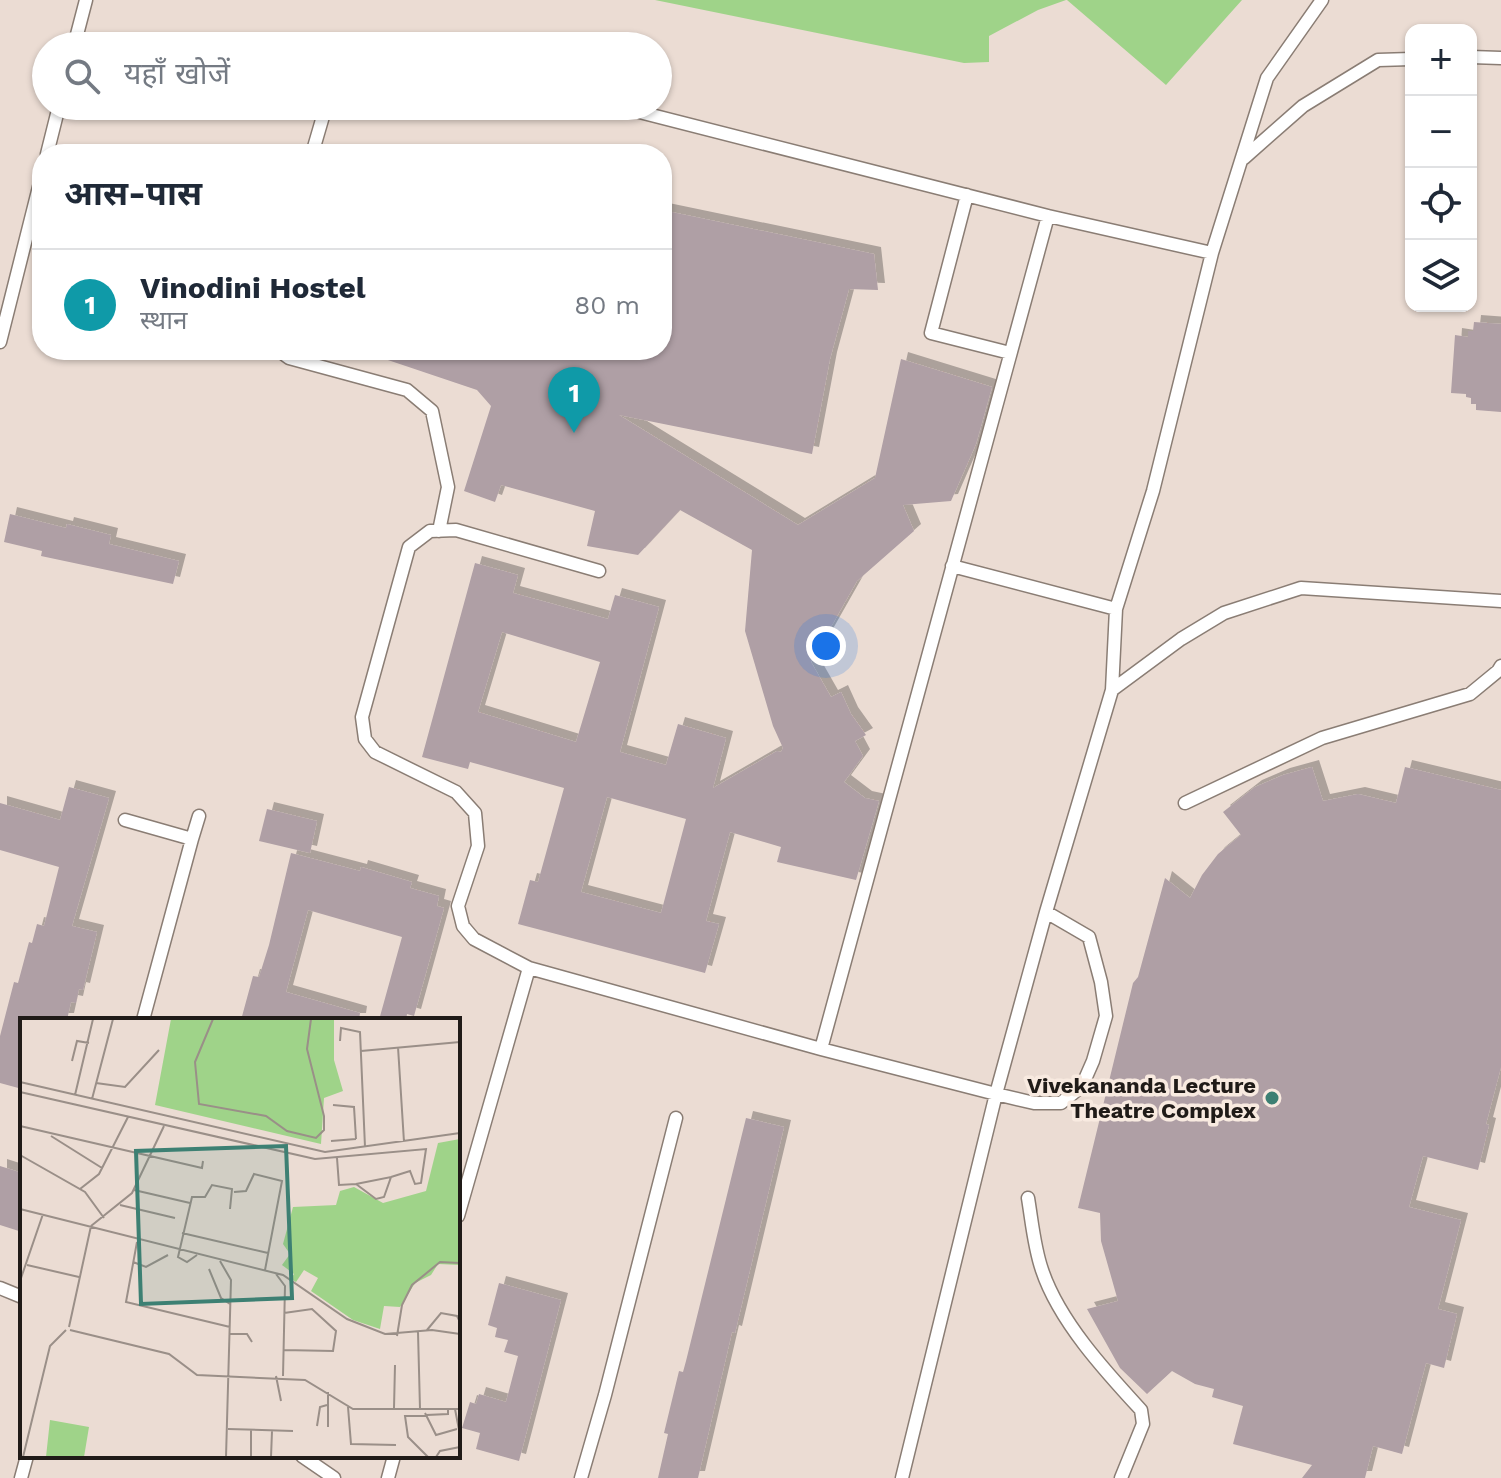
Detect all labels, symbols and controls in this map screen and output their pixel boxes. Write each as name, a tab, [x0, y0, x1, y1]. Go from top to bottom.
map controls	[1405, 24, 1477, 312]
button: +	[1405, 24, 1477, 96]
search box	[32, 32, 672, 120]
icon: search	[60, 54, 104, 98]
text: यहाँ खोजें	[124, 56, 230, 91]
button: −	[1405, 96, 1477, 168]
button: locate	[1405, 168, 1477, 240]
text: आस-पास	[64, 173, 202, 213]
button: layers	[1405, 240, 1477, 312]
text: Vinodini Hostel	[140, 270, 366, 305]
text: 1	[84, 290, 96, 320]
text: 80 m	[574, 290, 640, 320]
text: स्थान	[140, 305, 187, 335]
pin: 1	[548, 367, 600, 433]
your location	[806, 626, 846, 666]
inset map	[20, 1018, 460, 1458]
place label: Vivekananda Lecture Theatre Complex	[1027, 1073, 1256, 1123]
marker: Vivekananda Lecture Theatre Complex	[1263, 1089, 1281, 1107]

